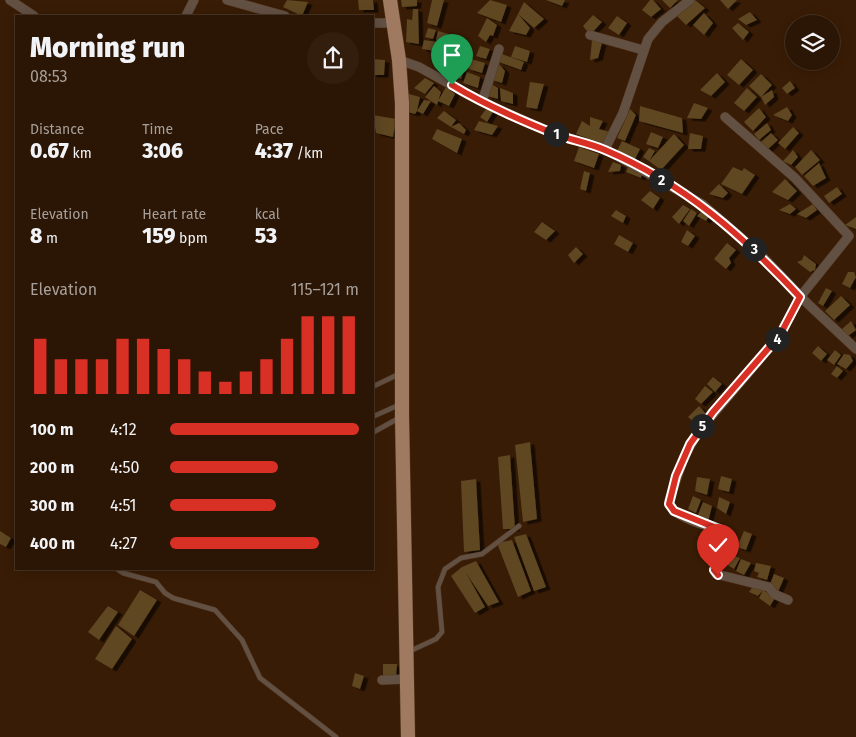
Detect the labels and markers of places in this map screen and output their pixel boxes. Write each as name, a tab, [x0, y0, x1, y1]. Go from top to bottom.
pin	[431, 34, 473, 85]
pin: 1	[544, 122, 568, 146]
pin: 2	[648, 168, 674, 192]
pin: 3	[742, 236, 766, 262]
pin: 4	[764, 326, 790, 352]
pin: 5	[690, 414, 714, 438]
pin	[697, 524, 739, 575]

